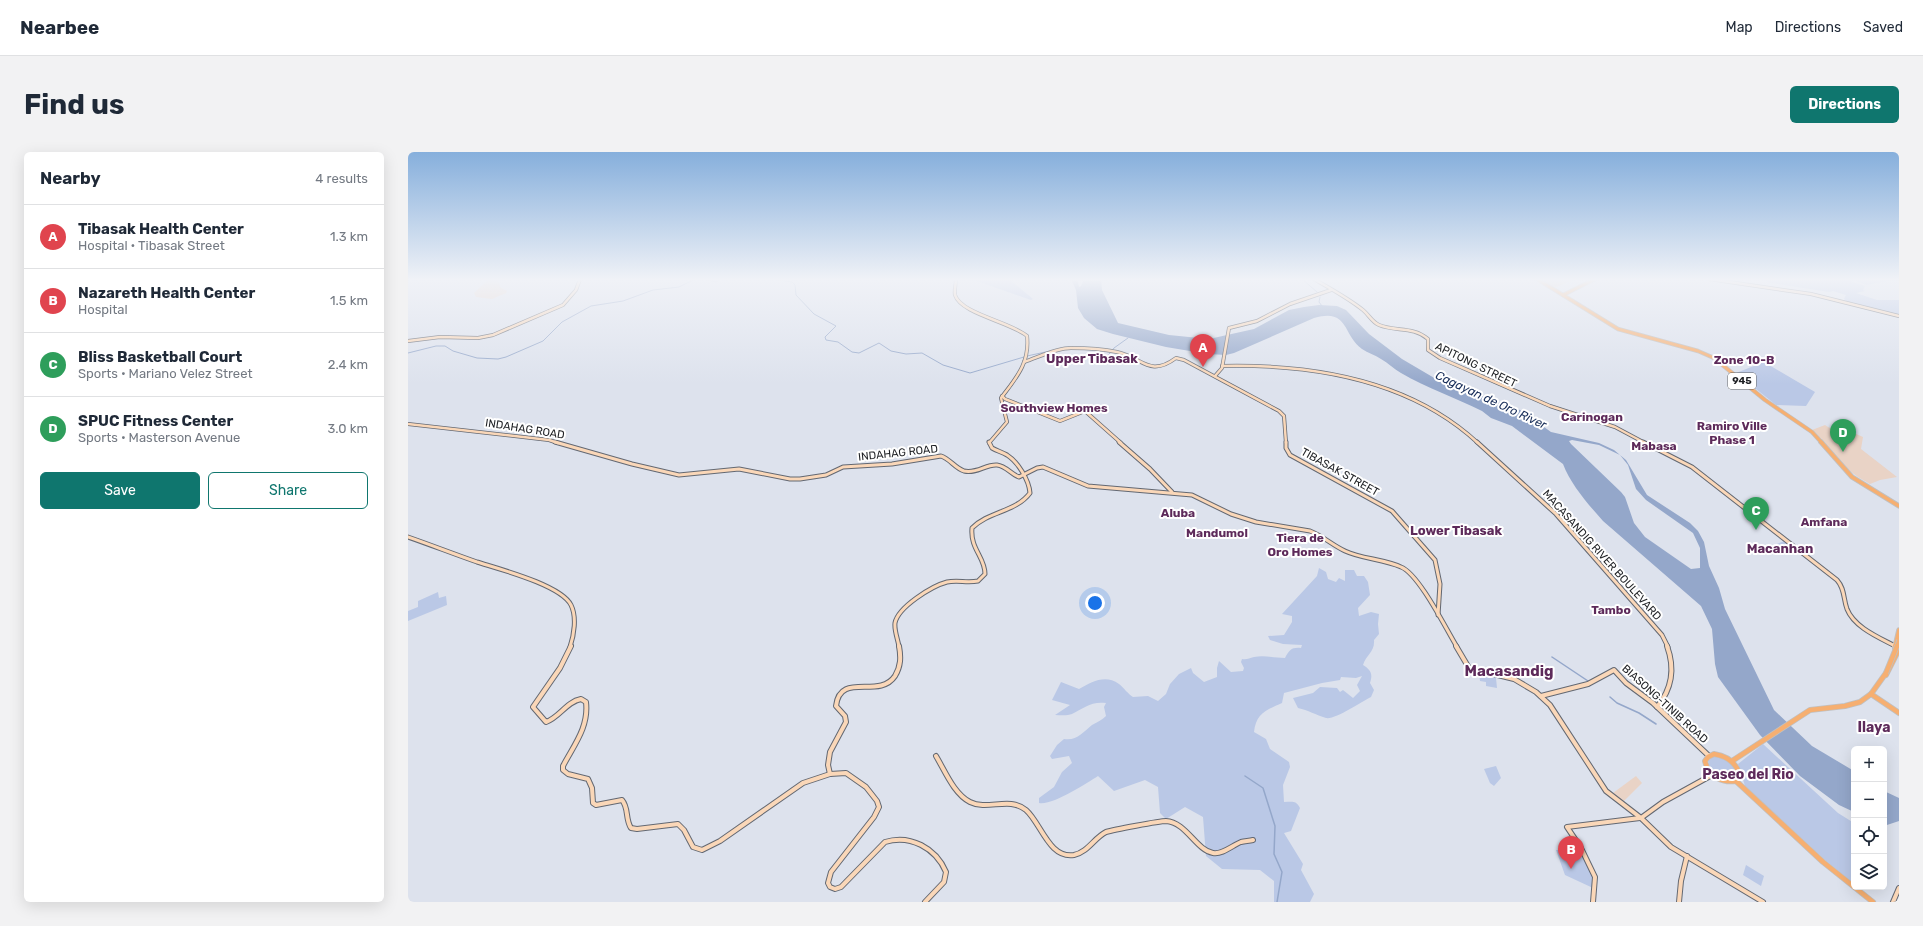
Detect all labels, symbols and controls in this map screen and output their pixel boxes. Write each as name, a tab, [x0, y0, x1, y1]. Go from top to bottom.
text: Nearbee	[20, 16, 99, 39]
text: Map	[1726, 19, 1753, 36]
text: Directions	[1775, 19, 1841, 36]
text: Saved	[1863, 19, 1903, 36]
button: Directions	[1790, 86, 1899, 123]
text: Find us	[24, 88, 124, 121]
text: Nearby	[40, 168, 101, 188]
text: 4 results	[315, 171, 368, 186]
text: Tibasak Health Center	[78, 220, 244, 238]
text: A	[48, 229, 58, 244]
text: 1.3 km	[330, 229, 368, 244]
text: Hospital · Tibasak Street	[78, 238, 225, 253]
text: Nazareth Health Center	[78, 284, 255, 302]
text: B	[48, 293, 58, 308]
text: 1.5 km	[330, 293, 368, 308]
text: Hospital	[78, 302, 128, 317]
pin: A	[1190, 334, 1216, 367]
street label: APITONG STREET	[1433, 340, 1519, 391]
text: Bliss Basketball Court	[78, 348, 242, 366]
district label: Upper Tibasak	[1046, 351, 1138, 366]
district label: Zone 10-B	[1714, 353, 1774, 367]
text: C	[48, 357, 58, 372]
text: 2.4 km	[328, 357, 368, 372]
text: Sports · Mariano Velez Street	[78, 366, 252, 381]
water label: Cagayan de Oro River	[1433, 368, 1549, 432]
road number: 945	[1728, 373, 1756, 389]
district label: Southview Homes	[1000, 401, 1108, 415]
district label: Carinogan	[1561, 410, 1623, 424]
text: SPUC Fitness Center	[78, 412, 233, 430]
street label: INDAHAG ROAD	[484, 416, 566, 442]
district label: Ramiro Ville Phase 1	[1697, 419, 1767, 447]
pin: D	[1830, 419, 1856, 452]
text: D	[48, 421, 58, 436]
text: 3.0 km	[327, 421, 368, 436]
text: Sports · Masterson Avenue	[78, 430, 240, 445]
district label: Mabasa	[1631, 439, 1677, 453]
street label: INDAHAG ROAD	[857, 442, 939, 464]
street label: TIBASAK STREET	[1299, 445, 1382, 499]
button: Save	[40, 472, 200, 509]
button: Share	[208, 472, 368, 509]
street label: MACASANDIG RIVER BOULEVARD	[1540, 487, 1664, 623]
pin: C	[1743, 497, 1769, 530]
district label: Aluba	[1161, 506, 1195, 520]
district label: Amfana	[1801, 515, 1847, 529]
district label: Lower Tibasak	[1410, 523, 1502, 538]
district label: Mandumol	[1186, 526, 1248, 540]
district label: Tiera de Oro Homes	[1268, 531, 1333, 559]
district label: Macanhan	[1747, 541, 1813, 556]
your location	[1085, 593, 1105, 613]
district label: Tambo	[1591, 603, 1631, 617]
district label: Macasandig	[1464, 662, 1554, 680]
street label: BIASONG-TINIB ROAD	[1619, 662, 1711, 746]
district label: Ilaya	[1858, 719, 1890, 736]
map controls	[1851, 746, 1887, 890]
button: +	[1851, 746, 1887, 782]
district label: Paseo del Rio	[1702, 766, 1794, 783]
button: −	[1851, 782, 1887, 818]
button: locate	[1851, 818, 1887, 854]
pin: B	[1558, 836, 1584, 869]
button: layers	[1851, 854, 1887, 890]

